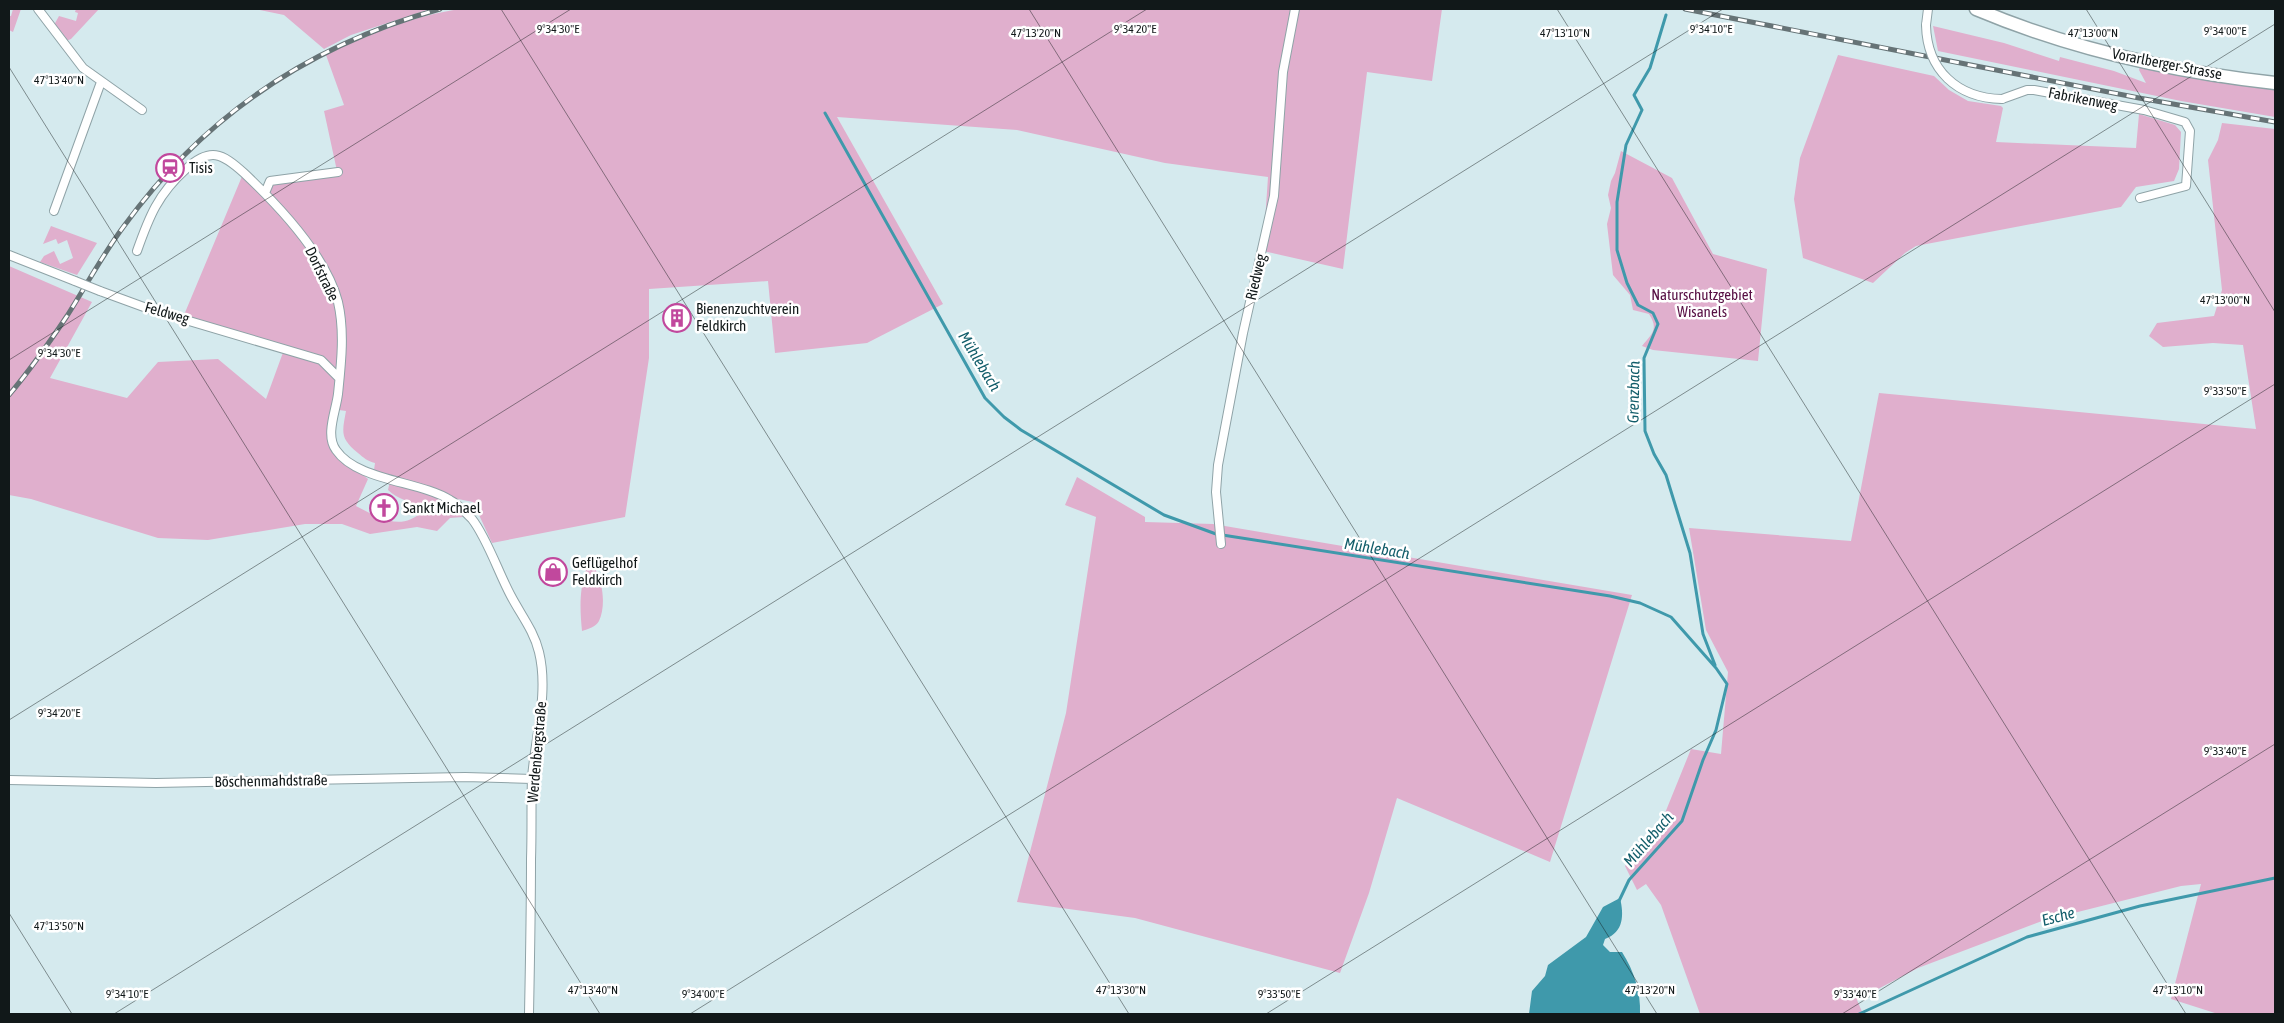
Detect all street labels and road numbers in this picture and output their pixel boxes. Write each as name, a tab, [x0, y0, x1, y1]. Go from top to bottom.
street label: Vorarlberger-Strasse	[2111, 45, 2224, 83]
street label: Fabrikenweg	[2047, 83, 2120, 114]
street label: Dorfstraße	[302, 244, 343, 304]
street label: Riedweg	[1242, 252, 1269, 302]
street label: Feldweg	[143, 298, 192, 327]
street label: Werdenbergstraße	[524, 700, 549, 803]
street label: Böschenmahdstraße	[214, 771, 328, 790]

